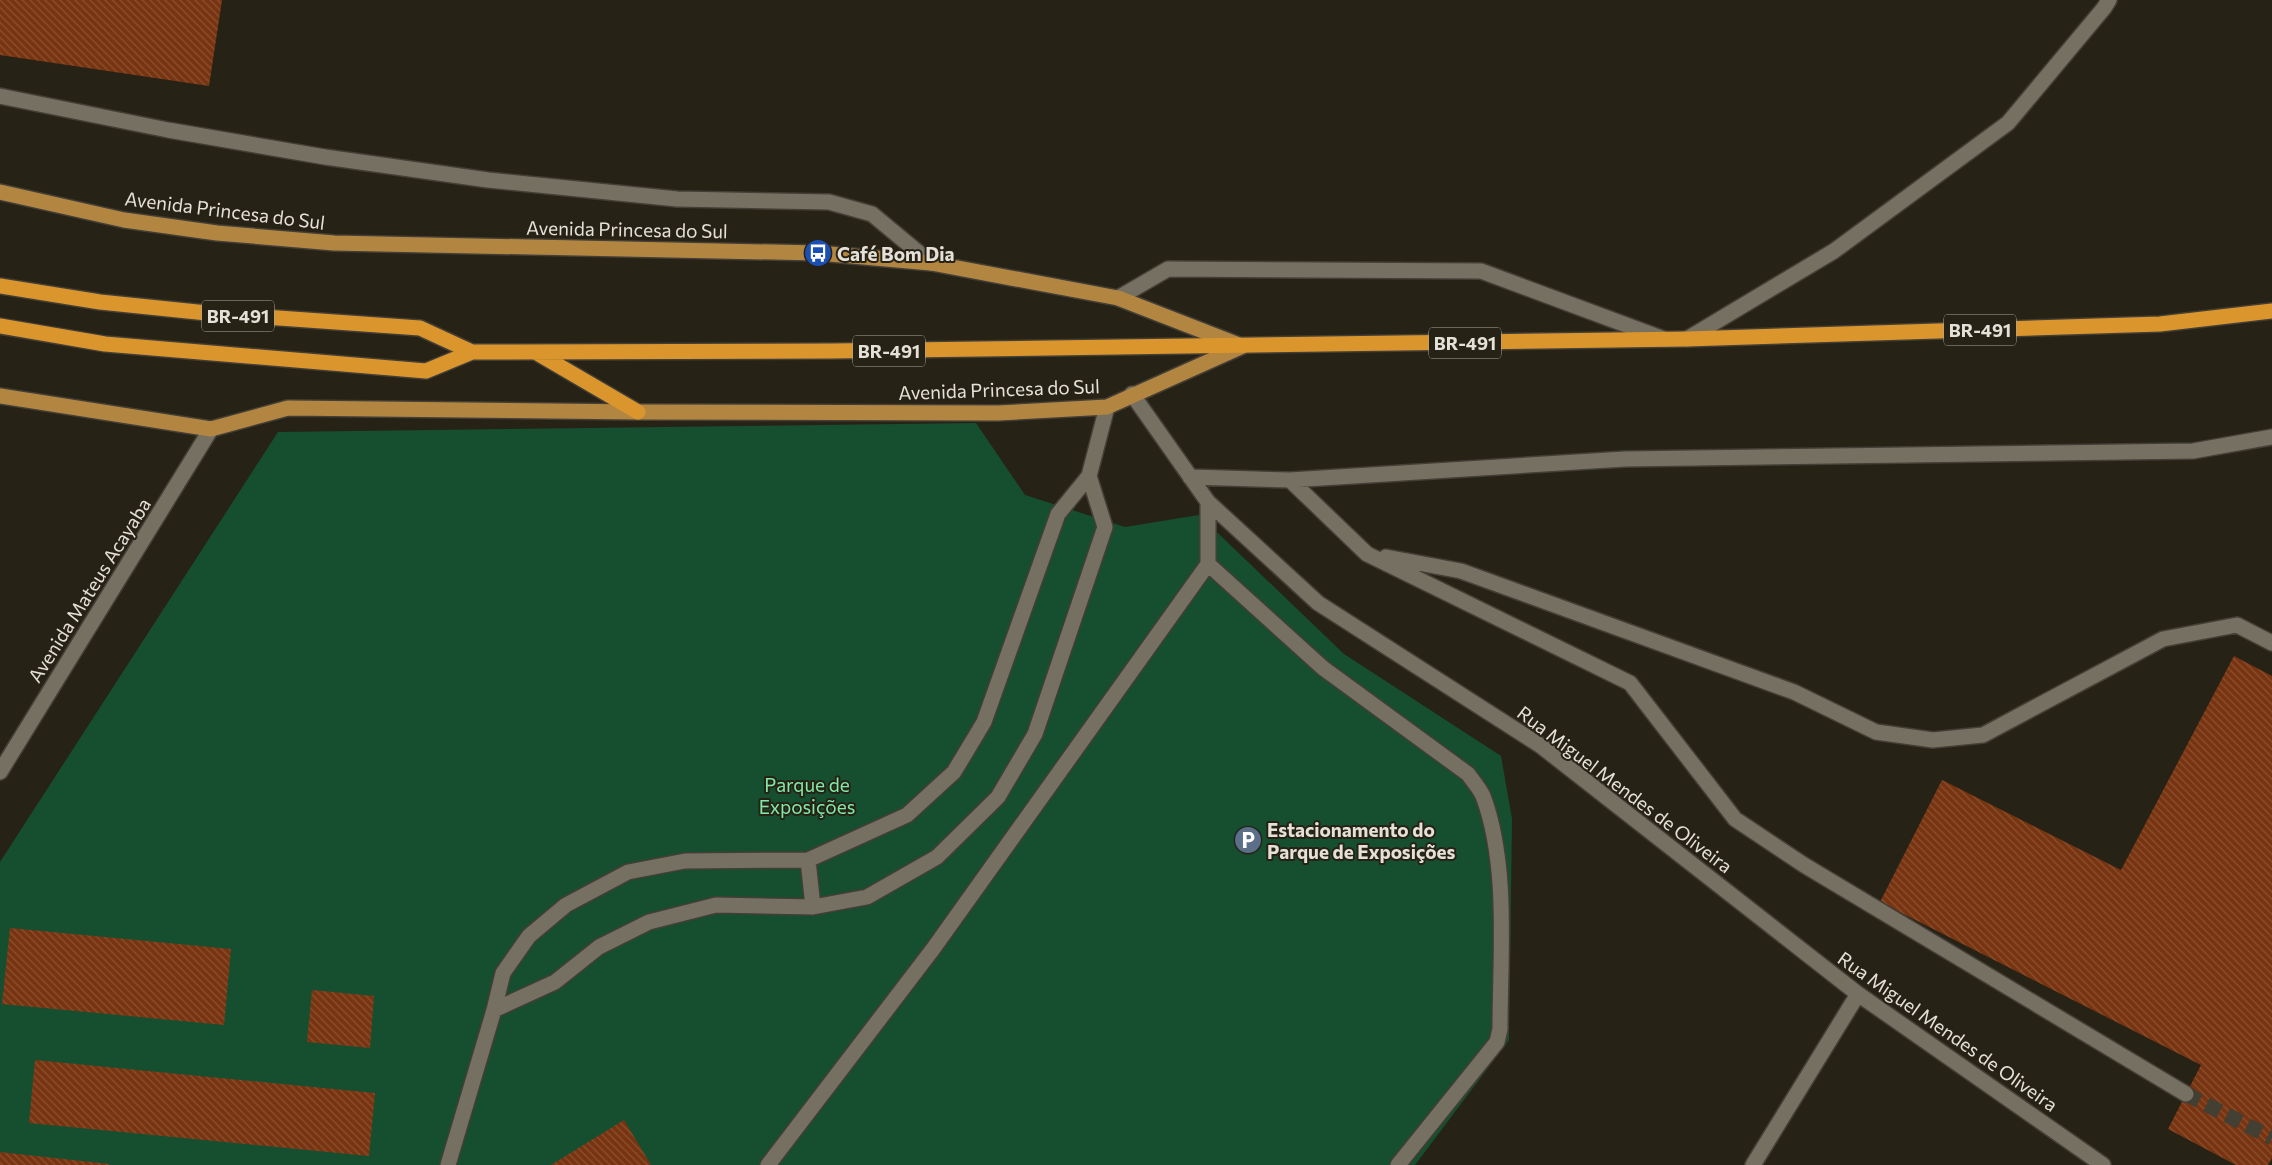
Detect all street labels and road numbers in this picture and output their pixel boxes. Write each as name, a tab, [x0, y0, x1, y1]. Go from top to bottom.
street label: Avenida Princesa do Sul	[124, 186, 326, 234]
street label: Avenida Princesa do Sul	[526, 216, 728, 242]
road number: BR-491	[202, 300, 274, 332]
road number: BR-491	[1944, 314, 2016, 346]
road number: BR-491	[1429, 328, 1501, 358]
road number: BR-491	[853, 336, 925, 366]
street label: Avenida Princesa do Sul	[898, 374, 1100, 404]
street label: Avenida Mateus Acayaba	[23, 494, 155, 686]
street label: Rua Miguel Mendes de Oliveira	[1513, 701, 1737, 877]
street label: Rua Miguel Mendes de Oliveira	[1834, 946, 2062, 1116]

